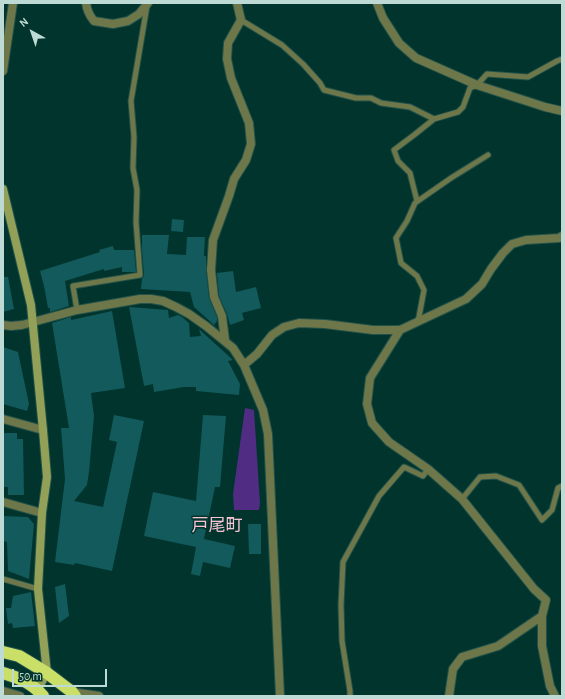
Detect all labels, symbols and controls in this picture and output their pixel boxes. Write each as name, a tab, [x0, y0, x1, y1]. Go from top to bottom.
north arrow	[12, 12, 52, 52]
text: N	[17, 16, 30, 29]
district label: 戸尾町	[192, 516, 242, 536]
scale bar	[14, 661, 109, 687]
text: 50 m	[19, 670, 42, 682]

